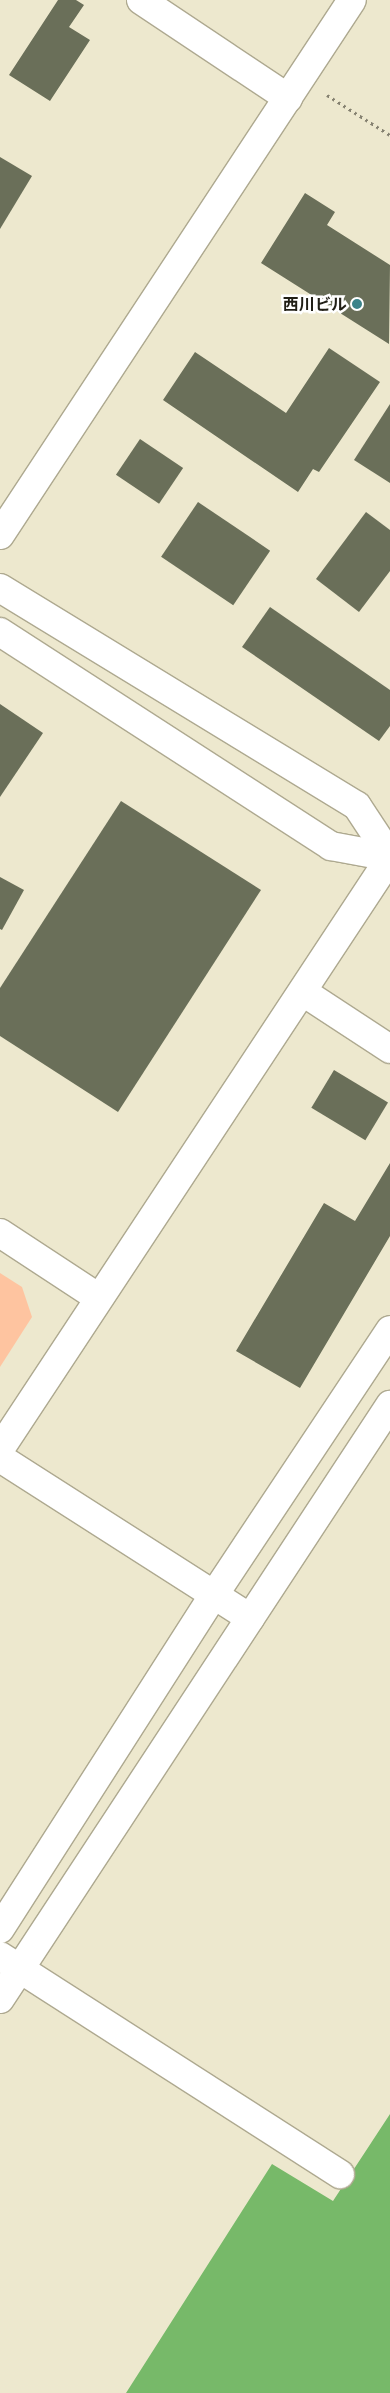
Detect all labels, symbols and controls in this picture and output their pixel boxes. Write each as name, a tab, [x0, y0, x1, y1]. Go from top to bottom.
place label: 西川ビル	[283, 294, 347, 314]
marker: 西川ビル	[351, 298, 363, 310]

